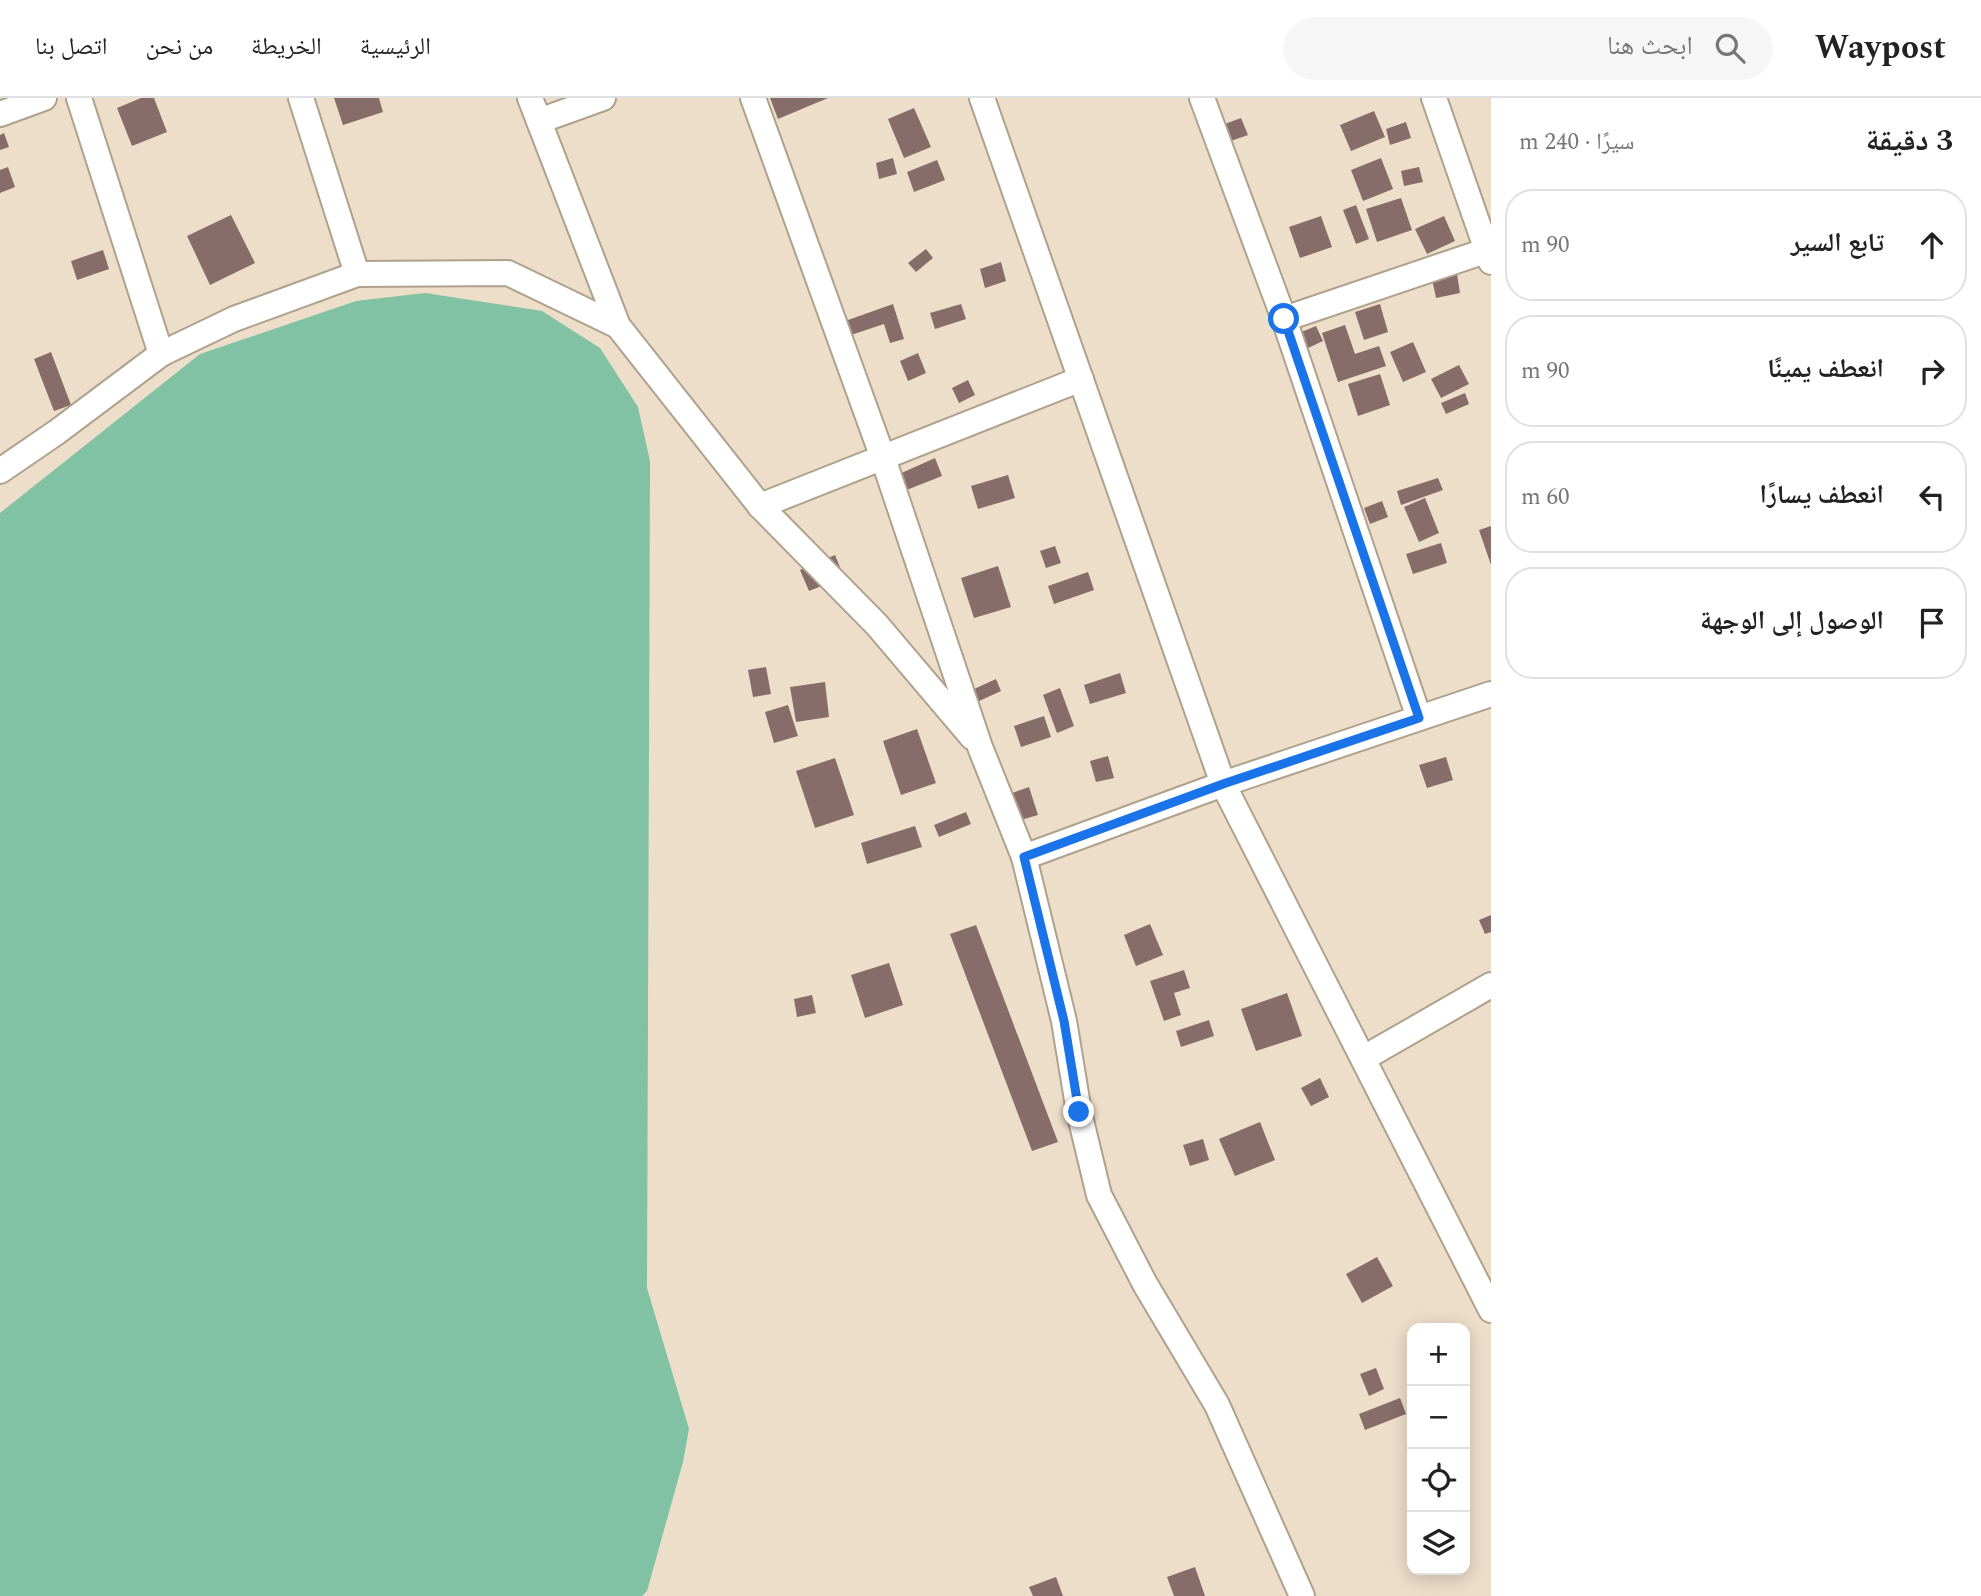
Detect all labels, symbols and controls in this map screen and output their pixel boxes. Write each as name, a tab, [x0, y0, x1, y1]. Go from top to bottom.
search box	[1283, 17, 1773, 80]
text: Waypost	[1815, 23, 1946, 73]
text: ابحث هنا	[1607, 26, 1693, 66]
text: اتصل بنا	[35, 29, 107, 65]
text: من نحن	[145, 29, 213, 65]
text: الخريطة	[251, 29, 322, 65]
text: الرئيسية	[360, 29, 431, 65]
icon: search	[1711, 29, 1749, 67]
text: 3 دقيقة	[1866, 118, 1953, 164]
text: سيرًا · 240 m	[1519, 125, 1634, 160]
text: تابع السير	[1791, 223, 1884, 263]
icon: ahead	[1913, 226, 1951, 264]
text: 90 m	[1521, 228, 1570, 263]
route start	[1268, 303, 1299, 334]
text: انعطف يمينًا	[1767, 349, 1884, 389]
icon: right	[1913, 352, 1951, 390]
text: 90 m	[1521, 354, 1570, 389]
text: انعطف يسارًا	[1760, 475, 1884, 515]
icon: left	[1913, 478, 1951, 516]
text: 60 m	[1521, 480, 1570, 515]
text: الوصول إلى الوجهة	[1700, 601, 1884, 641]
icon: arrive	[1913, 604, 1951, 642]
route end	[1063, 1096, 1094, 1127]
map controls	[1407, 1323, 1470, 1575]
button: +	[1407, 1323, 1470, 1386]
button: −	[1407, 1386, 1470, 1449]
button: locate	[1407, 1449, 1470, 1512]
button: layers	[1407, 1512, 1470, 1575]

